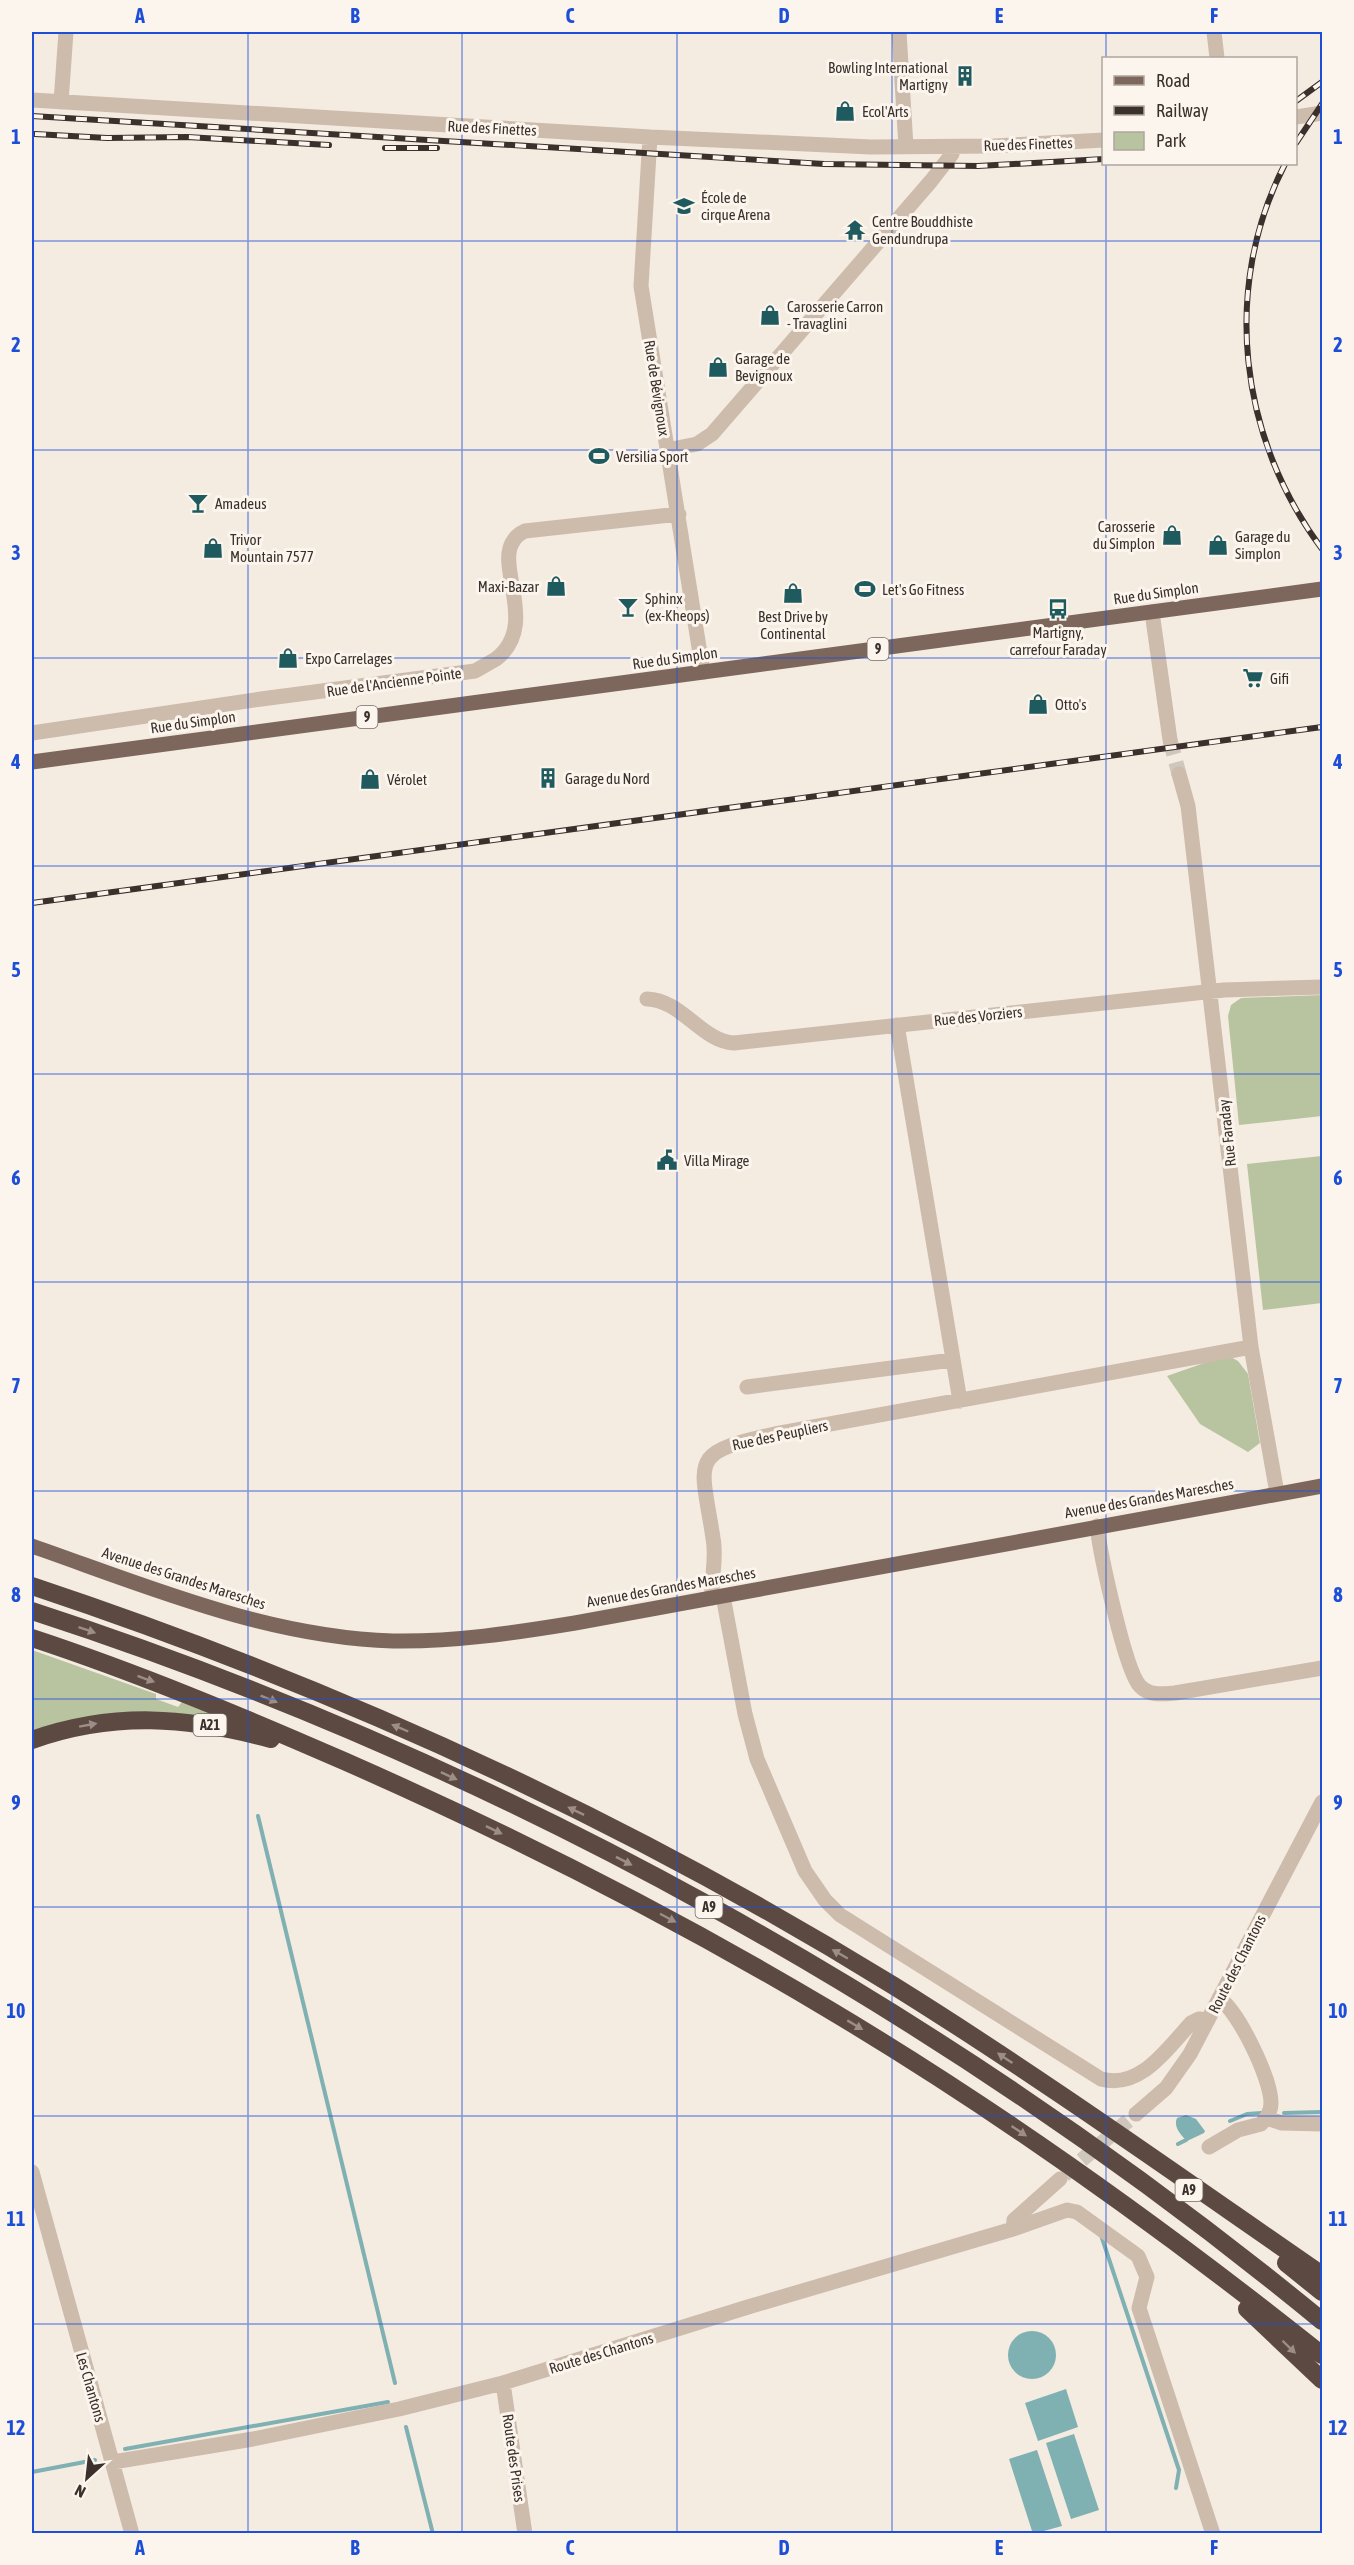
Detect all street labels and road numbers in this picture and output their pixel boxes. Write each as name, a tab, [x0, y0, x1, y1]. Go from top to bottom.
street label: Rue des Finettes	[447, 117, 537, 139]
street label: Rue des Finettes	[983, 134, 1073, 154]
street label: Rue de Bévignoux	[641, 339, 673, 437]
street label: Rue du Simplon	[1112, 579, 1200, 607]
road number: 9	[868, 638, 888, 660]
street label: Rue du Simplon	[631, 644, 719, 672]
street label: Rue de l'Ancienne Pointe	[326, 664, 463, 700]
road number: 9	[356, 706, 378, 728]
street label: Rue du Simplon	[149, 708, 237, 736]
street label: Rue des Vorziers	[933, 1003, 1023, 1029]
street label: Rue Faraday	[1215, 1098, 1239, 1168]
street label: Rue des Peupliers	[731, 1417, 829, 1453]
street label: Avenue des Grandes Maresches	[1063, 1475, 1235, 1521]
street label: Avenue des Grandes Maresches	[100, 1544, 268, 1612]
street label: Avenue des Grandes Maresches	[585, 1564, 757, 1610]
road number: A21	[194, 1714, 226, 1736]
road number: A9	[696, 1896, 722, 1918]
street label: Route des Chantons	[1205, 1912, 1269, 2016]
road number: A9	[1176, 2179, 1202, 2201]
street label: Route des Chantons	[547, 2329, 655, 2377]
street label: Les Chantons	[73, 2350, 109, 2424]
street label: Route des Prises	[499, 2413, 529, 2503]

